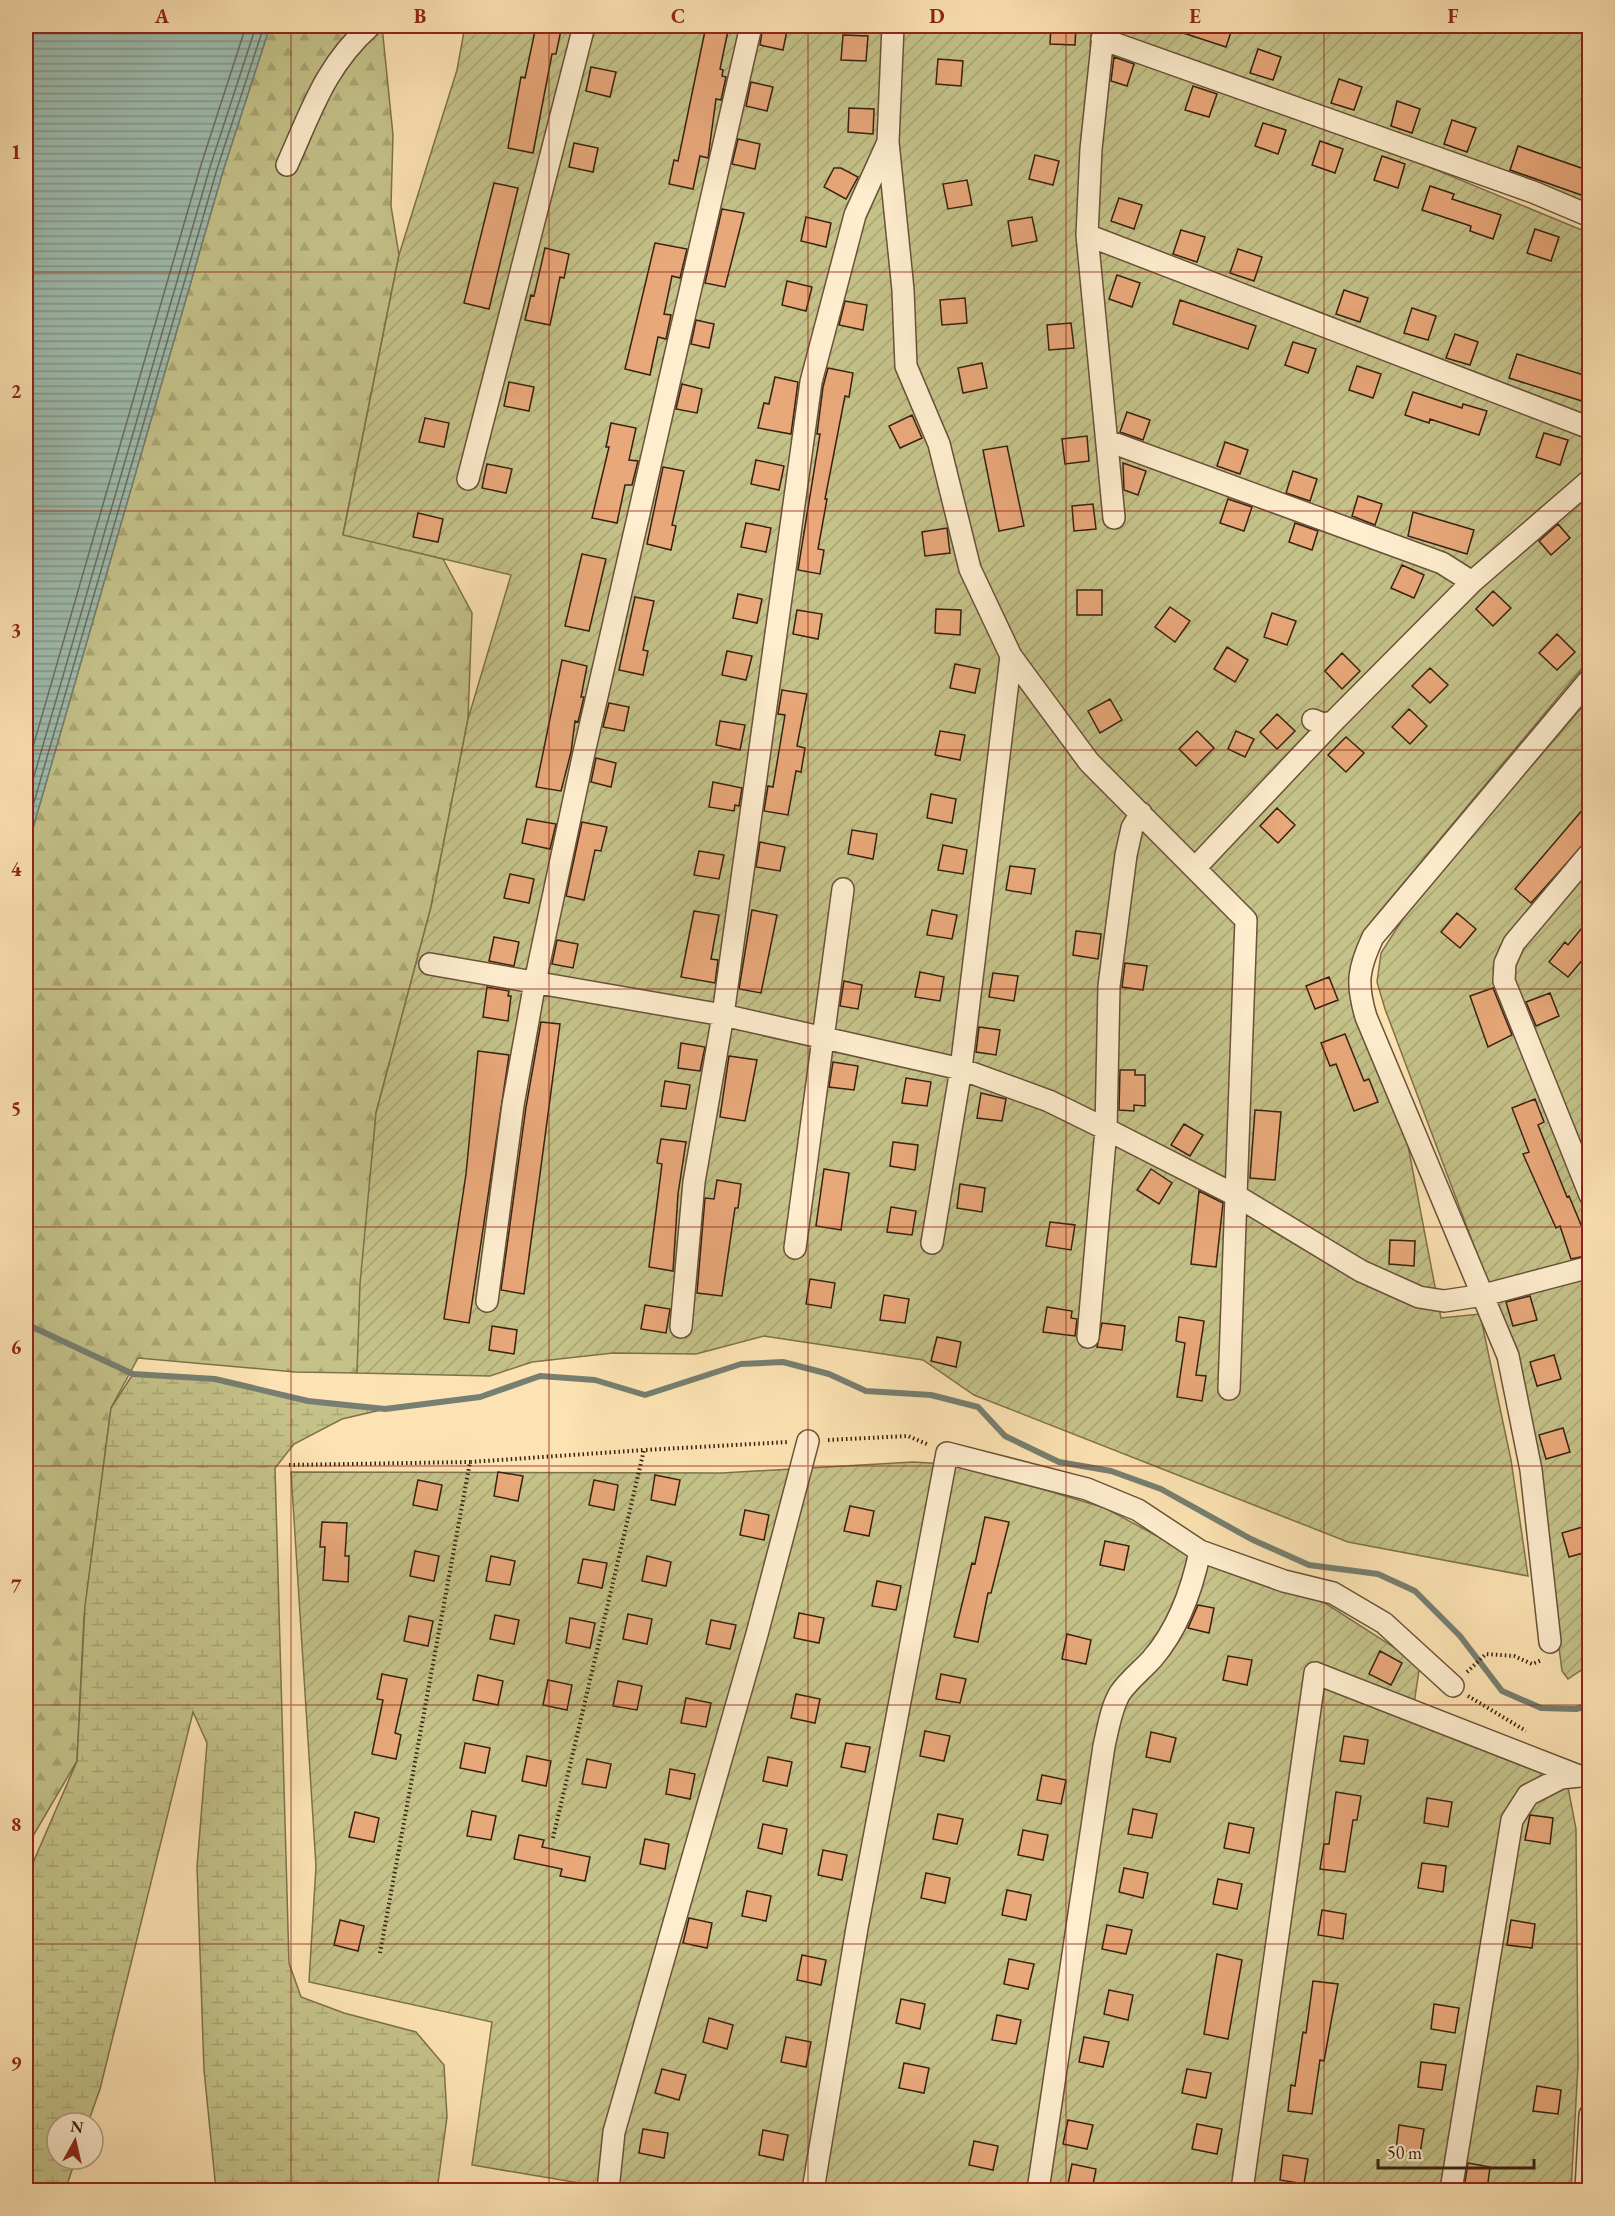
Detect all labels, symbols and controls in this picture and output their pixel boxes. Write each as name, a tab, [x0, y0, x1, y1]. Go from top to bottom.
text: A	[154, 3, 170, 29]
text: B	[414, 3, 426, 29]
text: C	[671, 3, 685, 29]
text: D	[929, 3, 945, 29]
text: E	[1189, 3, 1201, 29]
text: F	[1448, 3, 1459, 29]
text: 1	[11, 139, 21, 165]
text: 2	[11, 378, 22, 404]
text: 3	[11, 617, 21, 643]
text: 4	[11, 856, 22, 882]
text: 5	[11, 1095, 21, 1121]
text: 6	[11, 1334, 22, 1360]
text: 7	[11, 1573, 22, 1599]
text: 8	[11, 1811, 21, 1837]
text: 9	[11, 2050, 22, 2076]
north arrow	[45, 2111, 105, 2171]
text: N	[69, 2115, 85, 2138]
scale bar	[1378, 2132, 1534, 2170]
text: 50 m	[1387, 2141, 1422, 2164]

